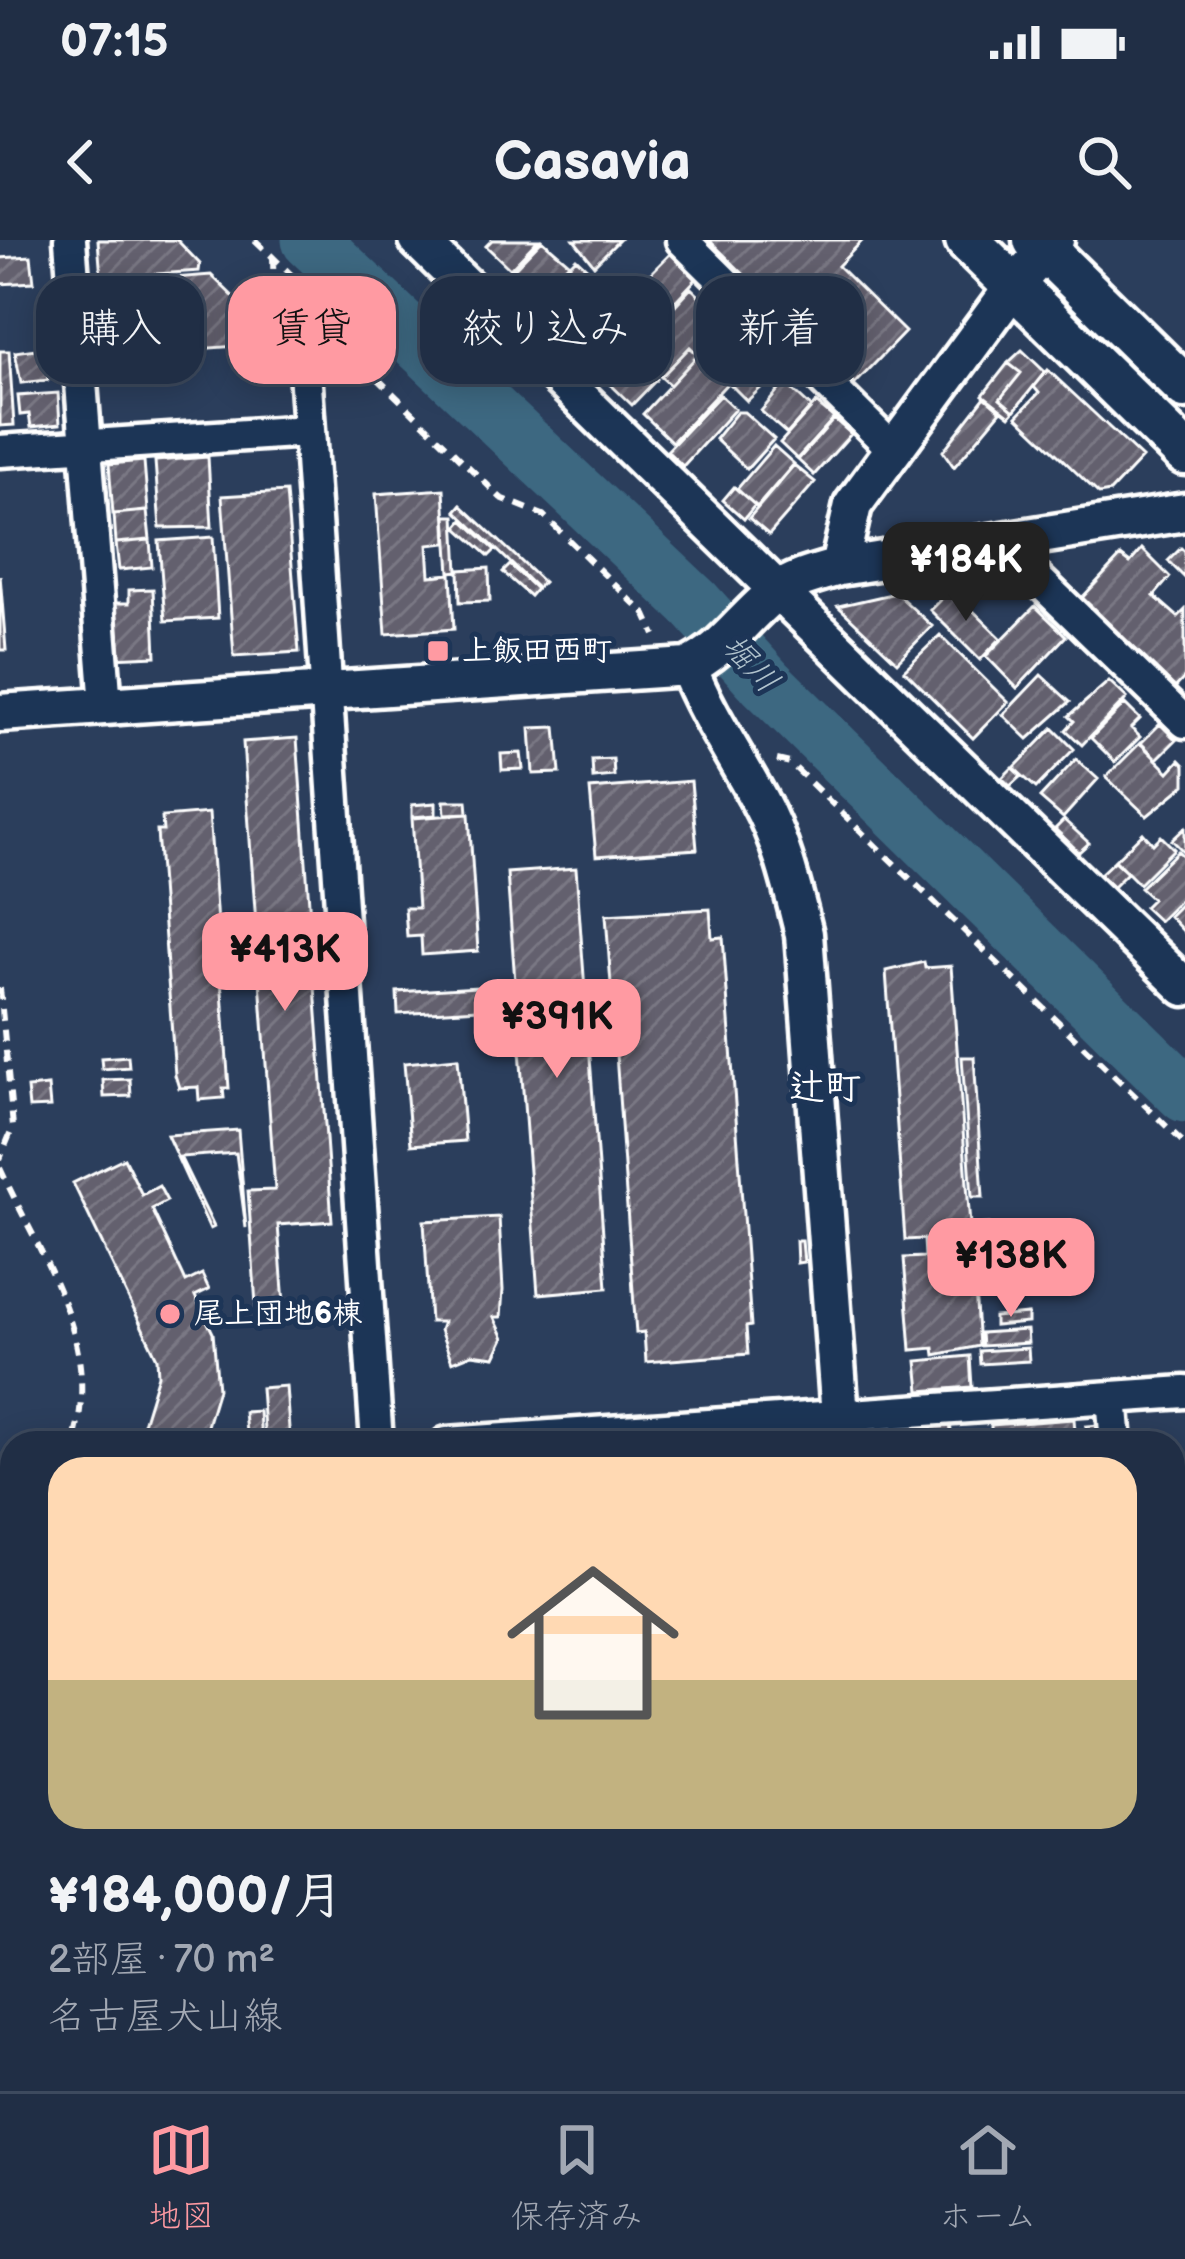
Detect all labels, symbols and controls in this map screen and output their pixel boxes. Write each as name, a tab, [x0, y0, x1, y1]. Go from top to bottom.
text: 07:15	[60, 15, 169, 70]
icon: back	[48, 129, 114, 195]
icon: search	[1071, 129, 1137, 195]
text: Casavia	[494, 130, 691, 195]
chip: 購入	[36, 276, 204, 384]
chip: 賃貸	[228, 276, 396, 384]
chip: 絞り込み	[420, 276, 672, 384]
chip: 新着	[696, 276, 864, 384]
pin: ¥184K	[882, 522, 1050, 624]
text: ¥184K	[909, 537, 1023, 584]
water label: 堀川	[713, 626, 787, 702]
place label: 上飯田西町	[462, 633, 612, 669]
marker: 上飯田西町	[425, 638, 451, 664]
pin: ¥413K	[201, 912, 369, 1014]
text: ¥413K	[229, 927, 341, 974]
pin: ¥391K	[473, 979, 641, 1081]
text: ¥391K	[501, 994, 613, 1041]
district label: 辻町	[789, 1067, 861, 1110]
pin: ¥138K	[927, 1218, 1095, 1320]
text: ¥138K	[954, 1233, 1068, 1280]
place label: 尾上団地6棟	[194, 1296, 362, 1332]
marker: 尾上団地6棟	[157, 1301, 183, 1327]
icon: home	[485, 1535, 701, 1751]
text: ¥184,000/月	[48, 1866, 344, 1927]
text: 2部屋 · 70 m²	[48, 1937, 275, 1984]
text: 名古屋犬山線	[48, 1994, 282, 2041]
tab: 地図	[148, 2117, 214, 2237]
tab: 保存済み	[511, 2117, 643, 2237]
tab: ホーム	[939, 2117, 1037, 2237]

